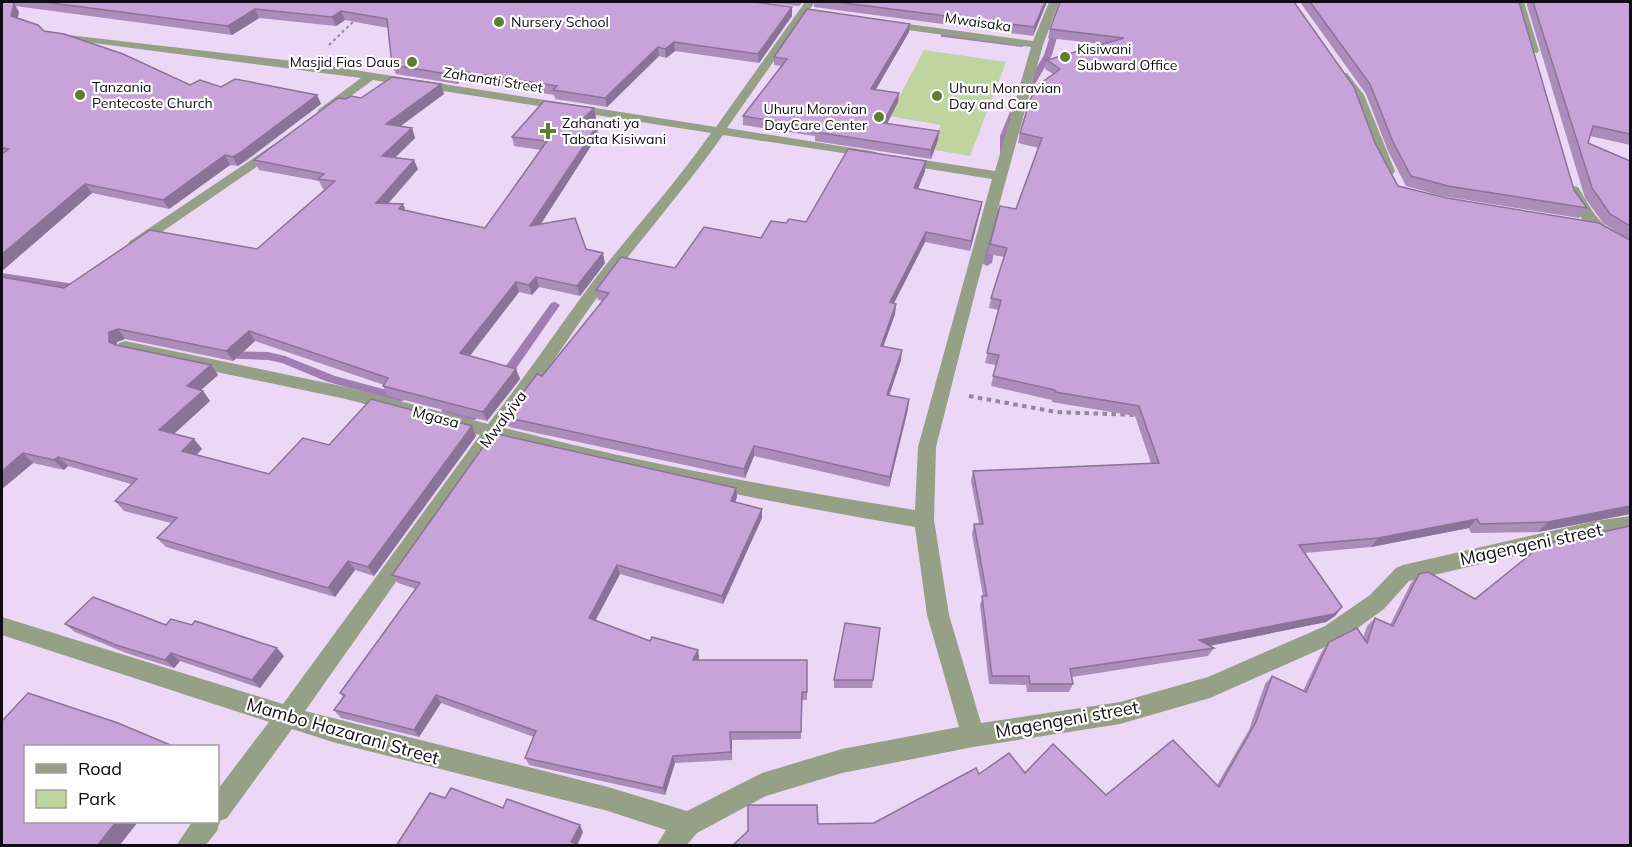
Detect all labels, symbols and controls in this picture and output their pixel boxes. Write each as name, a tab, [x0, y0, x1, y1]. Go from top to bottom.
street label: Mwaisaka	[944, 8, 1012, 36]
place label: Nursery School	[511, 13, 609, 31]
marker: Nursery School	[492, 15, 506, 29]
place label: Kisiwani Subward Office	[1077, 40, 1177, 74]
marker: Kisiwani Subward Office	[1058, 50, 1072, 64]
place label: Masjid Fias Daus	[290, 53, 400, 71]
marker: Masjid Fias Daus	[405, 55, 419, 69]
street label: Zahanati Street	[442, 63, 544, 97]
place label: Tanzania Pentecoste Church	[92, 78, 213, 112]
place label: Uhuru Monravian Day and Care	[949, 79, 1061, 113]
marker: Tanzania Pentecoste Church	[73, 88, 87, 102]
marker: Uhuru Monravian Day and Care	[930, 89, 944, 103]
place label: Uhuru Morovian DayCare Center	[763, 100, 868, 134]
marker: Uhuru Morovian DayCare Center	[872, 110, 886, 124]
place label: Zahanati ya Tabata Kisiwani	[562, 114, 666, 148]
marker: Zahanati ya Tabata Kisiwani	[539, 122, 557, 140]
street label: Mwalyiva	[475, 387, 531, 451]
street label: Mgasa	[411, 402, 461, 432]
street label: Magengeni street	[1458, 518, 1604, 570]
street label: Mambo Hazarani Street	[244, 693, 442, 769]
street label: Magengeni street	[994, 695, 1140, 743]
legend	[24, 745, 219, 823]
text: Road	[78, 757, 122, 780]
text: Park	[78, 787, 117, 810]

